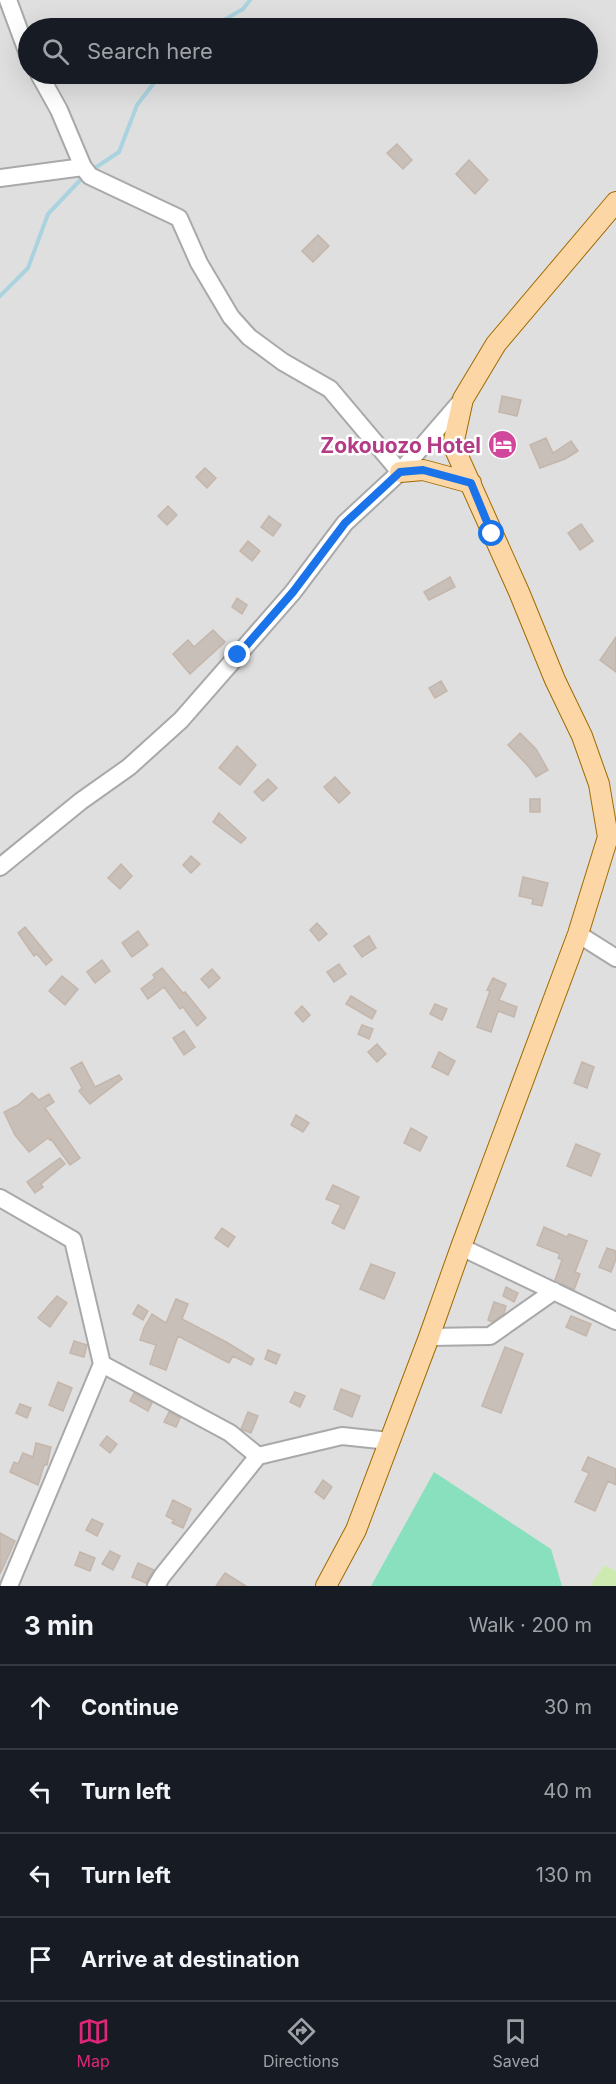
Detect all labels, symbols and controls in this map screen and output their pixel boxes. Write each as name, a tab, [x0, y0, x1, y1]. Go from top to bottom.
search box	[18, 18, 598, 84]
icon: search	[39, 35, 72, 68]
text: Search here	[87, 38, 213, 64]
hotel icon: Zokouozo Hotel	[486, 429, 518, 461]
place label: Zokouozo Hotel	[320, 433, 481, 458]
route start	[478, 520, 504, 546]
route end	[224, 641, 250, 667]
text: 3 min	[24, 1610, 94, 1641]
text: Walk · 200 m	[469, 1613, 592, 1637]
icon: ahead	[24, 1691, 57, 1724]
text: Continue	[81, 1694, 179, 1720]
text: 30 m	[544, 1695, 592, 1719]
icon: left	[24, 1775, 57, 1808]
text: Turn left	[81, 1778, 171, 1804]
text: 40 m	[543, 1779, 592, 1803]
icon: left	[24, 1859, 57, 1892]
text: Turn left	[81, 1862, 171, 1888]
text: 130 m	[536, 1863, 592, 1887]
icon: arrive	[24, 1943, 57, 1976]
text: Arrive at destination	[81, 1946, 300, 1972]
tab: Map	[77, 2015, 110, 2071]
tab: Directions	[263, 2015, 339, 2071]
tab: Saved	[493, 2015, 539, 2071]

